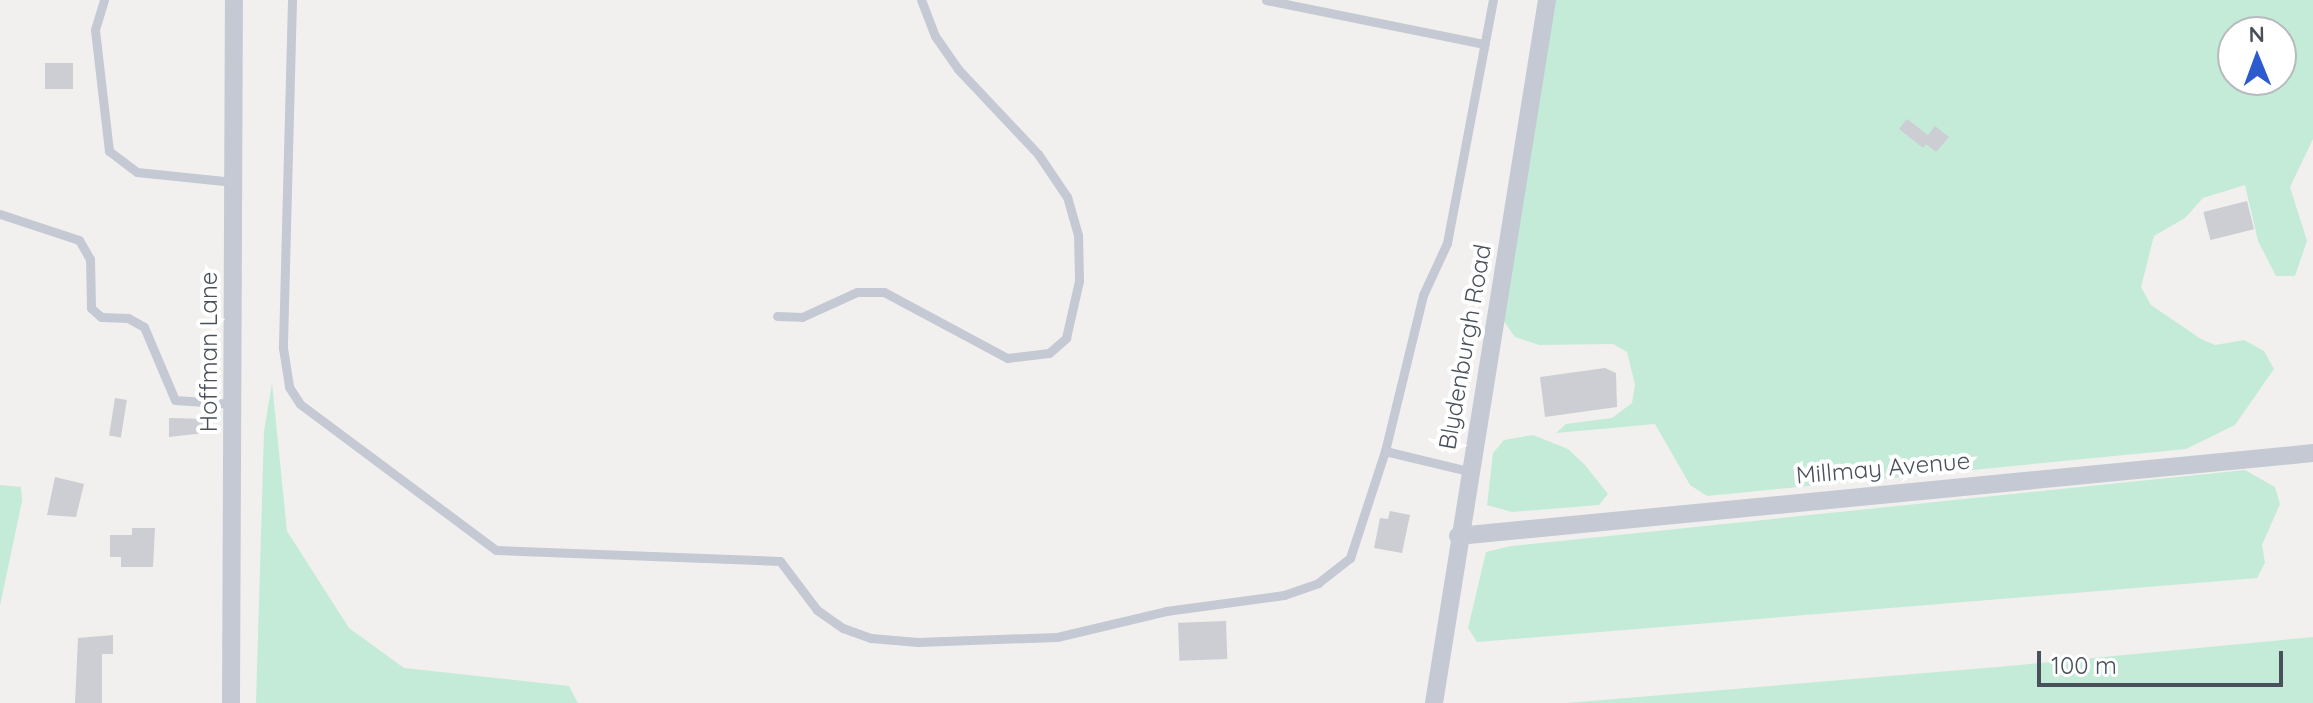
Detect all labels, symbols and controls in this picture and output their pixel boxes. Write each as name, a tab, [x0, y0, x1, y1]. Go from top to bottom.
north arrow	[2217, 16, 2297, 96]
text: N	[2248, 20, 2265, 48]
street label: Blydenburgh Road	[1433, 242, 1497, 452]
street label: Hoffman Lane	[195, 272, 223, 432]
street label: Millmay Avenue	[1795, 446, 1971, 490]
scale bar	[2041, 635, 2287, 685]
text: 100 m	[2051, 650, 2117, 680]

